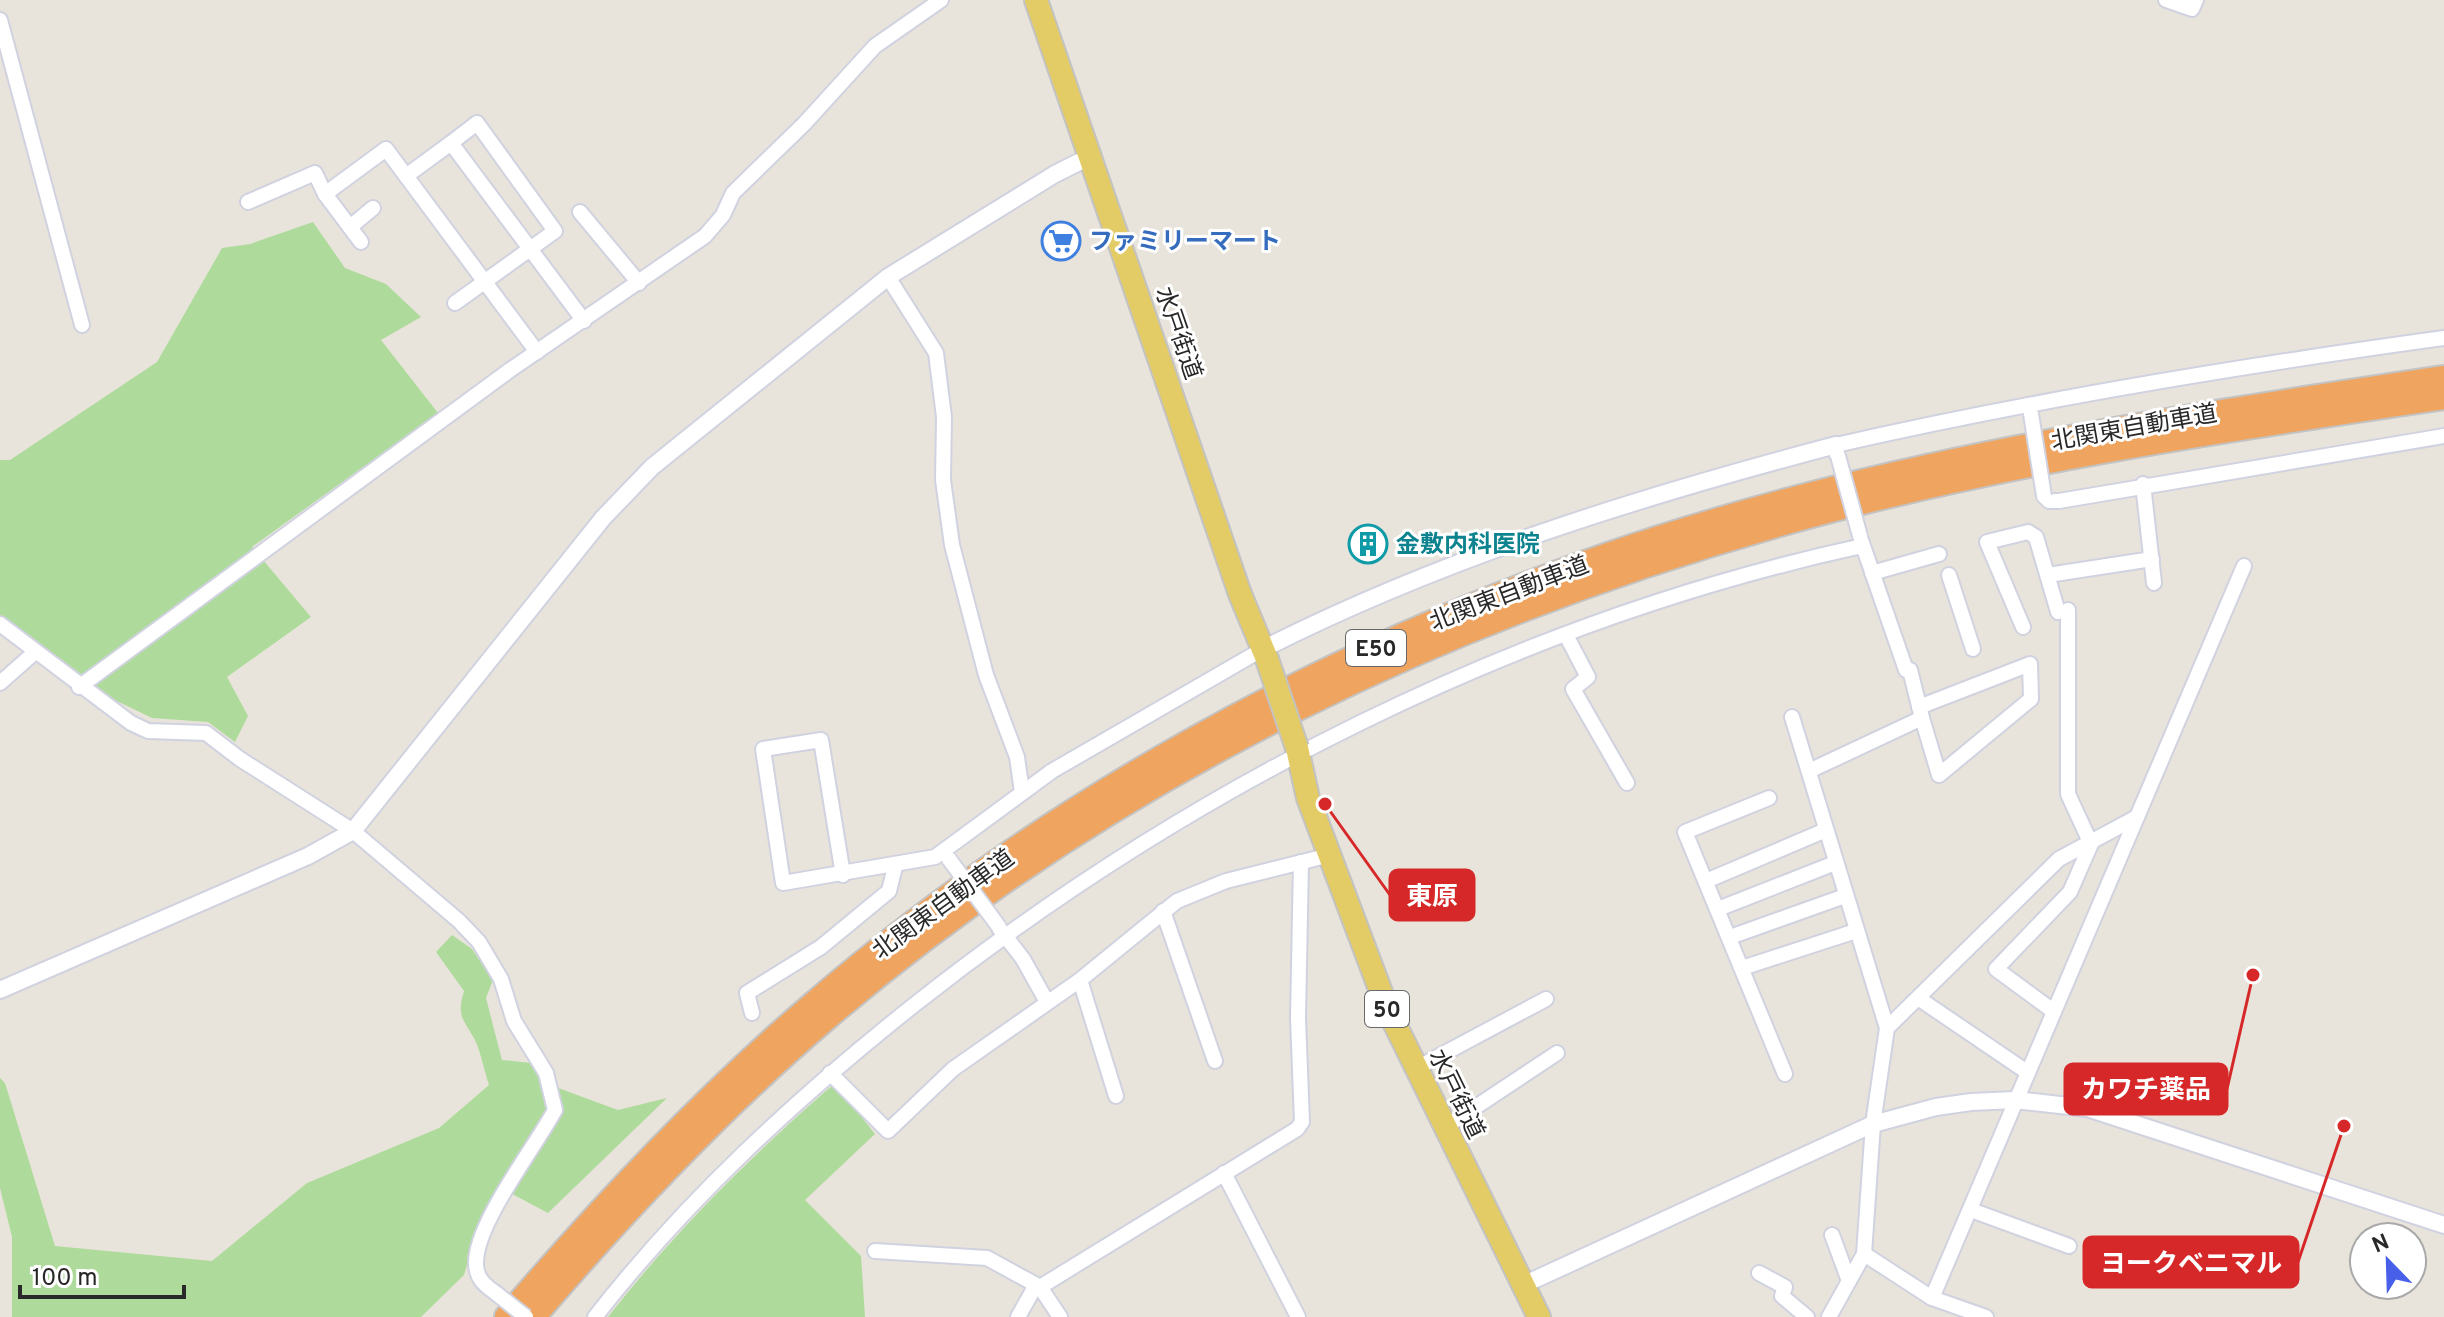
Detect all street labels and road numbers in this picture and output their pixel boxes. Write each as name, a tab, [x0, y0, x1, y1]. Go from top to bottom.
street label: 水戸街道	[1147, 283, 1207, 384]
street label: 北関東自動車道	[2049, 400, 2220, 458]
street label: 北関東自動車道	[1426, 551, 1594, 639]
road number: E50	[1346, 630, 1406, 666]
street label: 北関東自動車道	[867, 844, 1021, 967]
road number: 50	[1365, 991, 1409, 1027]
street label: 水戸街道	[1421, 1045, 1490, 1145]

